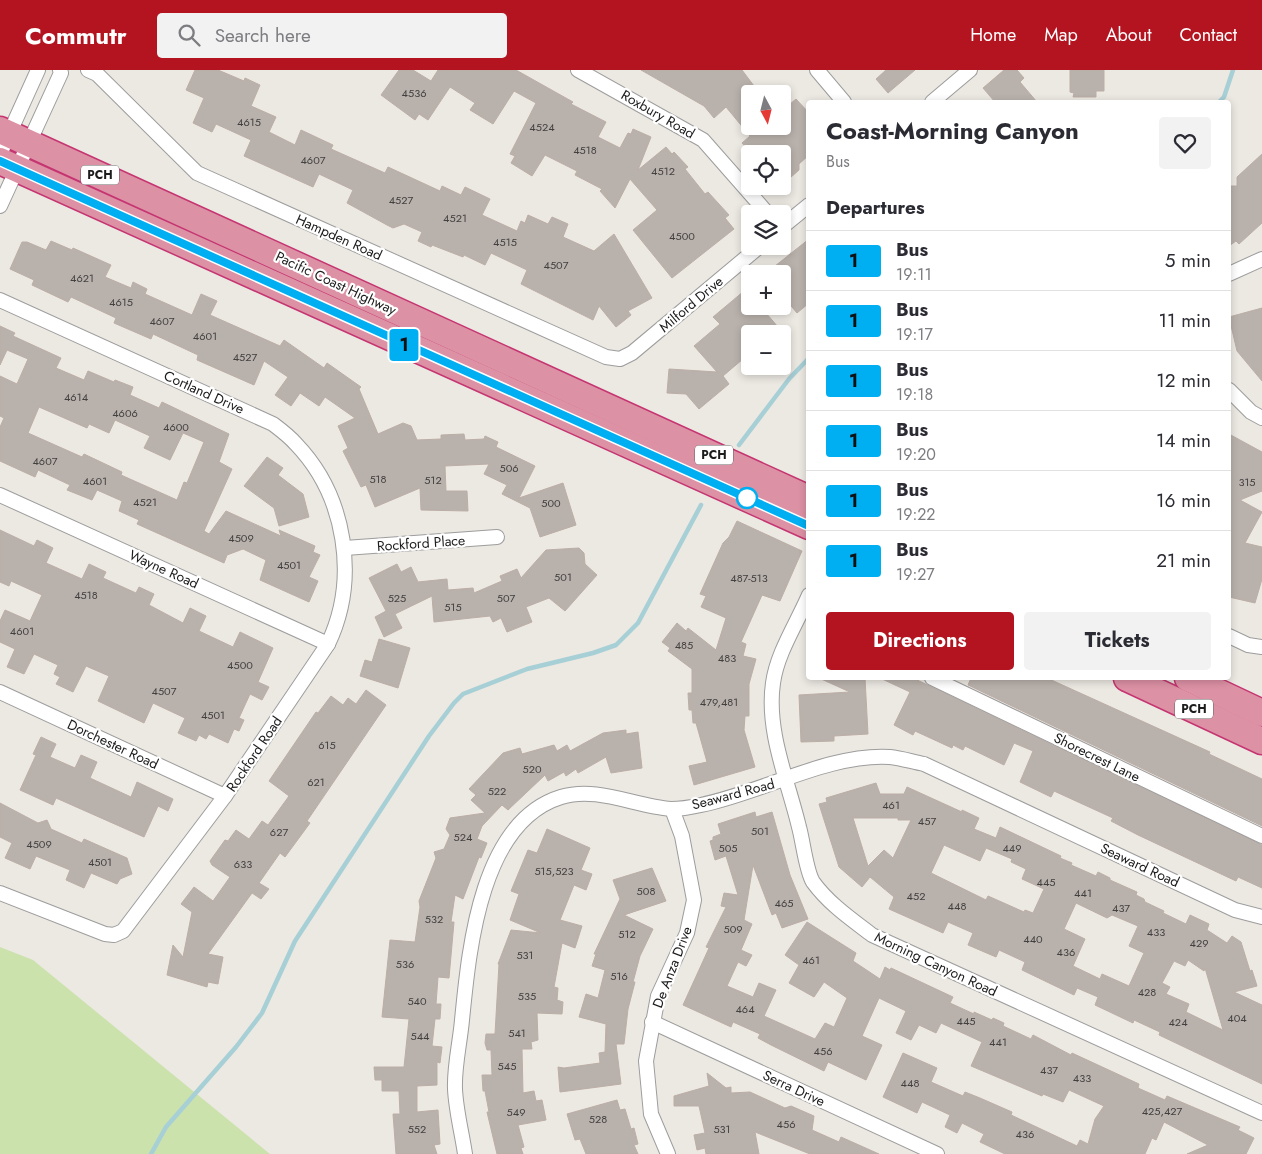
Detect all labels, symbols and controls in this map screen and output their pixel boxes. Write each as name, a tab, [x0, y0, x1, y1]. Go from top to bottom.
search box	[157, 13, 507, 58]
text: Commutr	[25, 18, 127, 53]
icon: search	[175, 21, 203, 49]
text: Search here	[215, 22, 311, 49]
text: Home	[970, 22, 1016, 48]
text: Map	[1044, 22, 1078, 48]
text: About	[1106, 22, 1151, 48]
text: Contact	[1179, 22, 1237, 48]
house number: 4536	[402, 85, 426, 101]
street label: Roxbury Road	[617, 85, 699, 143]
north arrow	[741, 85, 791, 135]
map controls	[741, 85, 791, 375]
text: Coast-Morning Canyon	[826, 113, 1079, 148]
house number: 4615	[237, 114, 261, 130]
button: heart	[1159, 117, 1211, 169]
house number: 4524	[529, 119, 555, 135]
house number: 4518	[573, 142, 597, 158]
button: locate	[741, 145, 791, 195]
text: Bus	[826, 150, 850, 173]
house number: 4607	[300, 152, 326, 168]
house number: 4512	[651, 163, 675, 179]
road number: PCH	[81, 166, 119, 184]
house number: 4527	[389, 192, 414, 208]
text: Departures	[826, 194, 925, 221]
button: layers	[741, 205, 791, 255]
street label: Hampden Road	[293, 209, 385, 265]
house number: 4521	[443, 210, 467, 226]
house number: 4500	[669, 228, 695, 244]
house number: 4515	[493, 234, 517, 250]
text: Bus	[896, 236, 928, 263]
street label: Pacific Coast Highway	[272, 246, 400, 320]
text: 5 min	[1165, 247, 1211, 274]
text: 1	[849, 248, 858, 274]
house number: 4507	[544, 257, 569, 273]
text: 19:11	[896, 263, 932, 286]
button: +	[741, 265, 791, 315]
house number: 4621	[70, 270, 94, 286]
street label: Milford Drive	[655, 271, 727, 337]
house number: 4615	[109, 294, 133, 310]
text: Bus	[896, 296, 928, 323]
text: 11 min	[1158, 307, 1211, 334]
text: 1	[849, 308, 858, 334]
house number: 4607	[149, 313, 175, 329]
text: 19:17	[896, 323, 933, 346]
button: −	[741, 325, 791, 375]
house number: 4601	[193, 328, 217, 344]
line badge: 1	[388, 329, 420, 361]
text: 1	[399, 332, 409, 358]
house number: 4527	[233, 349, 258, 365]
text: Bus	[896, 356, 928, 383]
street label: Cortland Drive	[161, 365, 247, 419]
text: 12 min	[1156, 367, 1211, 394]
text: 1	[849, 368, 858, 394]
text: 19:18	[896, 383, 933, 406]
house number: 4614	[64, 389, 89, 405]
house number: 4606	[112, 405, 138, 421]
text: Bus	[896, 416, 928, 443]
house number: 4600	[163, 419, 189, 435]
text: 14 min	[1156, 427, 1211, 454]
text: 1	[849, 428, 858, 454]
text: 19:20	[896, 443, 936, 466]
road number: PCH	[695, 446, 733, 464]
house number: 4607	[32, 453, 58, 469]
house number: 506	[499, 460, 519, 476]
house number: 518	[369, 471, 387, 487]
house number: 512	[424, 472, 442, 488]
house number: 4601	[83, 473, 107, 489]
house number: 315	[1238, 474, 1256, 490]
text: Bus	[896, 476, 928, 503]
unlabelled marker	[736, 487, 758, 509]
text: 16 min	[1156, 487, 1211, 514]
text: 1	[849, 488, 858, 514]
house number: 4521	[133, 494, 157, 510]
house number: 500	[541, 495, 561, 511]
text: 19:22	[896, 503, 935, 526]
house number: 4509	[228, 530, 254, 546]
street label: Rockford Place	[376, 530, 466, 556]
text: Bus	[896, 536, 928, 563]
street label: Wayne Road	[126, 545, 202, 593]
text: 21 min	[1156, 547, 1211, 574]
text: 1	[849, 548, 858, 574]
house number: 4501	[277, 557, 301, 573]
text: 19:27	[896, 563, 935, 586]
house number: 501	[554, 569, 572, 585]
house number: 487-513	[730, 570, 768, 586]
house number: 4518	[74, 587, 98, 603]
house number: 525	[388, 590, 406, 606]
house number: 507	[497, 590, 516, 606]
house number: 515	[444, 599, 462, 615]
button: Directions	[826, 612, 1014, 670]
button: Tickets	[1024, 612, 1211, 670]
house number: 4601	[10, 623, 34, 639]
house number: 485	[675, 637, 693, 653]
house number: 483	[718, 650, 736, 666]
house number: 4500	[227, 657, 253, 673]
house number: 4507	[152, 683, 177, 699]
house number: 479,481	[700, 694, 738, 710]
road number: PCH	[1175, 700, 1213, 718]
house number: 4501	[201, 707, 225, 723]
street label: Rockford Road	[221, 712, 287, 796]
street label: Dorchester Road	[64, 714, 162, 774]
street label: Shorecrest Lane	[1050, 727, 1144, 787]
house number: 615	[318, 737, 336, 753]
house number: 520	[522, 761, 542, 777]
street label: Seaward Road	[689, 773, 777, 815]
house number: 621	[307, 774, 325, 790]
house number: 522	[488, 783, 506, 799]
house number: 461	[882, 797, 900, 813]
house number: 457	[918, 813, 936, 829]
house number: 501	[751, 823, 769, 839]
house number: 627	[270, 824, 288, 840]
house number: 524	[454, 829, 473, 845]
house number: 4509	[26, 836, 52, 852]
street label: Seaward Road	[1097, 838, 1183, 892]
house number: 505	[718, 840, 738, 856]
house number: 449	[1002, 840, 1022, 856]
house number: 4501	[88, 854, 112, 870]
house number: 633	[234, 856, 252, 872]
house number: 515,523	[534, 863, 574, 879]
house number: 445	[1036, 874, 1056, 890]
house number: 508	[637, 883, 655, 899]
house number: 441	[1074, 885, 1092, 901]
house number: 452	[907, 888, 925, 904]
house number: 465	[775, 895, 793, 911]
house number: 448	[948, 898, 966, 914]
house number: 437	[1112, 900, 1130, 916]
house number: 532	[425, 911, 443, 927]
house number: 509	[723, 921, 743, 937]
street label: De Anza Drive	[647, 923, 697, 1011]
house number: 433	[1147, 924, 1165, 940]
house number: 512	[618, 926, 636, 942]
street label: Morning Canyon Road	[871, 927, 1001, 1001]
house number: 440	[1023, 931, 1043, 947]
house number: 429	[1189, 935, 1209, 951]
house number: 436	[1057, 944, 1075, 960]
house number: 531	[516, 947, 534, 963]
house number: 461	[802, 952, 820, 968]
house number: 536	[396, 956, 414, 972]
house number: 516	[610, 968, 628, 984]
house number: 428	[1138, 984, 1156, 1000]
house number: 535	[518, 988, 536, 1004]
house number: 540	[407, 993, 427, 1009]
house number: 464	[735, 1001, 755, 1017]
house number: 404	[1227, 1010, 1247, 1026]
house number: 445	[956, 1013, 976, 1029]
house number: 424	[1168, 1014, 1188, 1030]
house number: 541	[508, 1025, 526, 1041]
house number: 544	[410, 1028, 430, 1044]
house number: 441	[989, 1034, 1007, 1050]
house number: 456	[814, 1043, 832, 1059]
house number: 545	[498, 1058, 516, 1074]
house number: 437	[1040, 1062, 1058, 1078]
street label: Serra Drive	[760, 1065, 828, 1111]
house number: 433	[1073, 1070, 1091, 1086]
house number: 448	[901, 1075, 919, 1091]
house number: 425,427	[1142, 1103, 1183, 1119]
house number: 549	[507, 1104, 525, 1120]
house number: 528	[589, 1111, 607, 1127]
house number: 456	[777, 1116, 795, 1132]
house number: 552	[408, 1121, 426, 1137]
house number: 531	[713, 1121, 731, 1137]
house number: 436	[1016, 1126, 1034, 1142]

